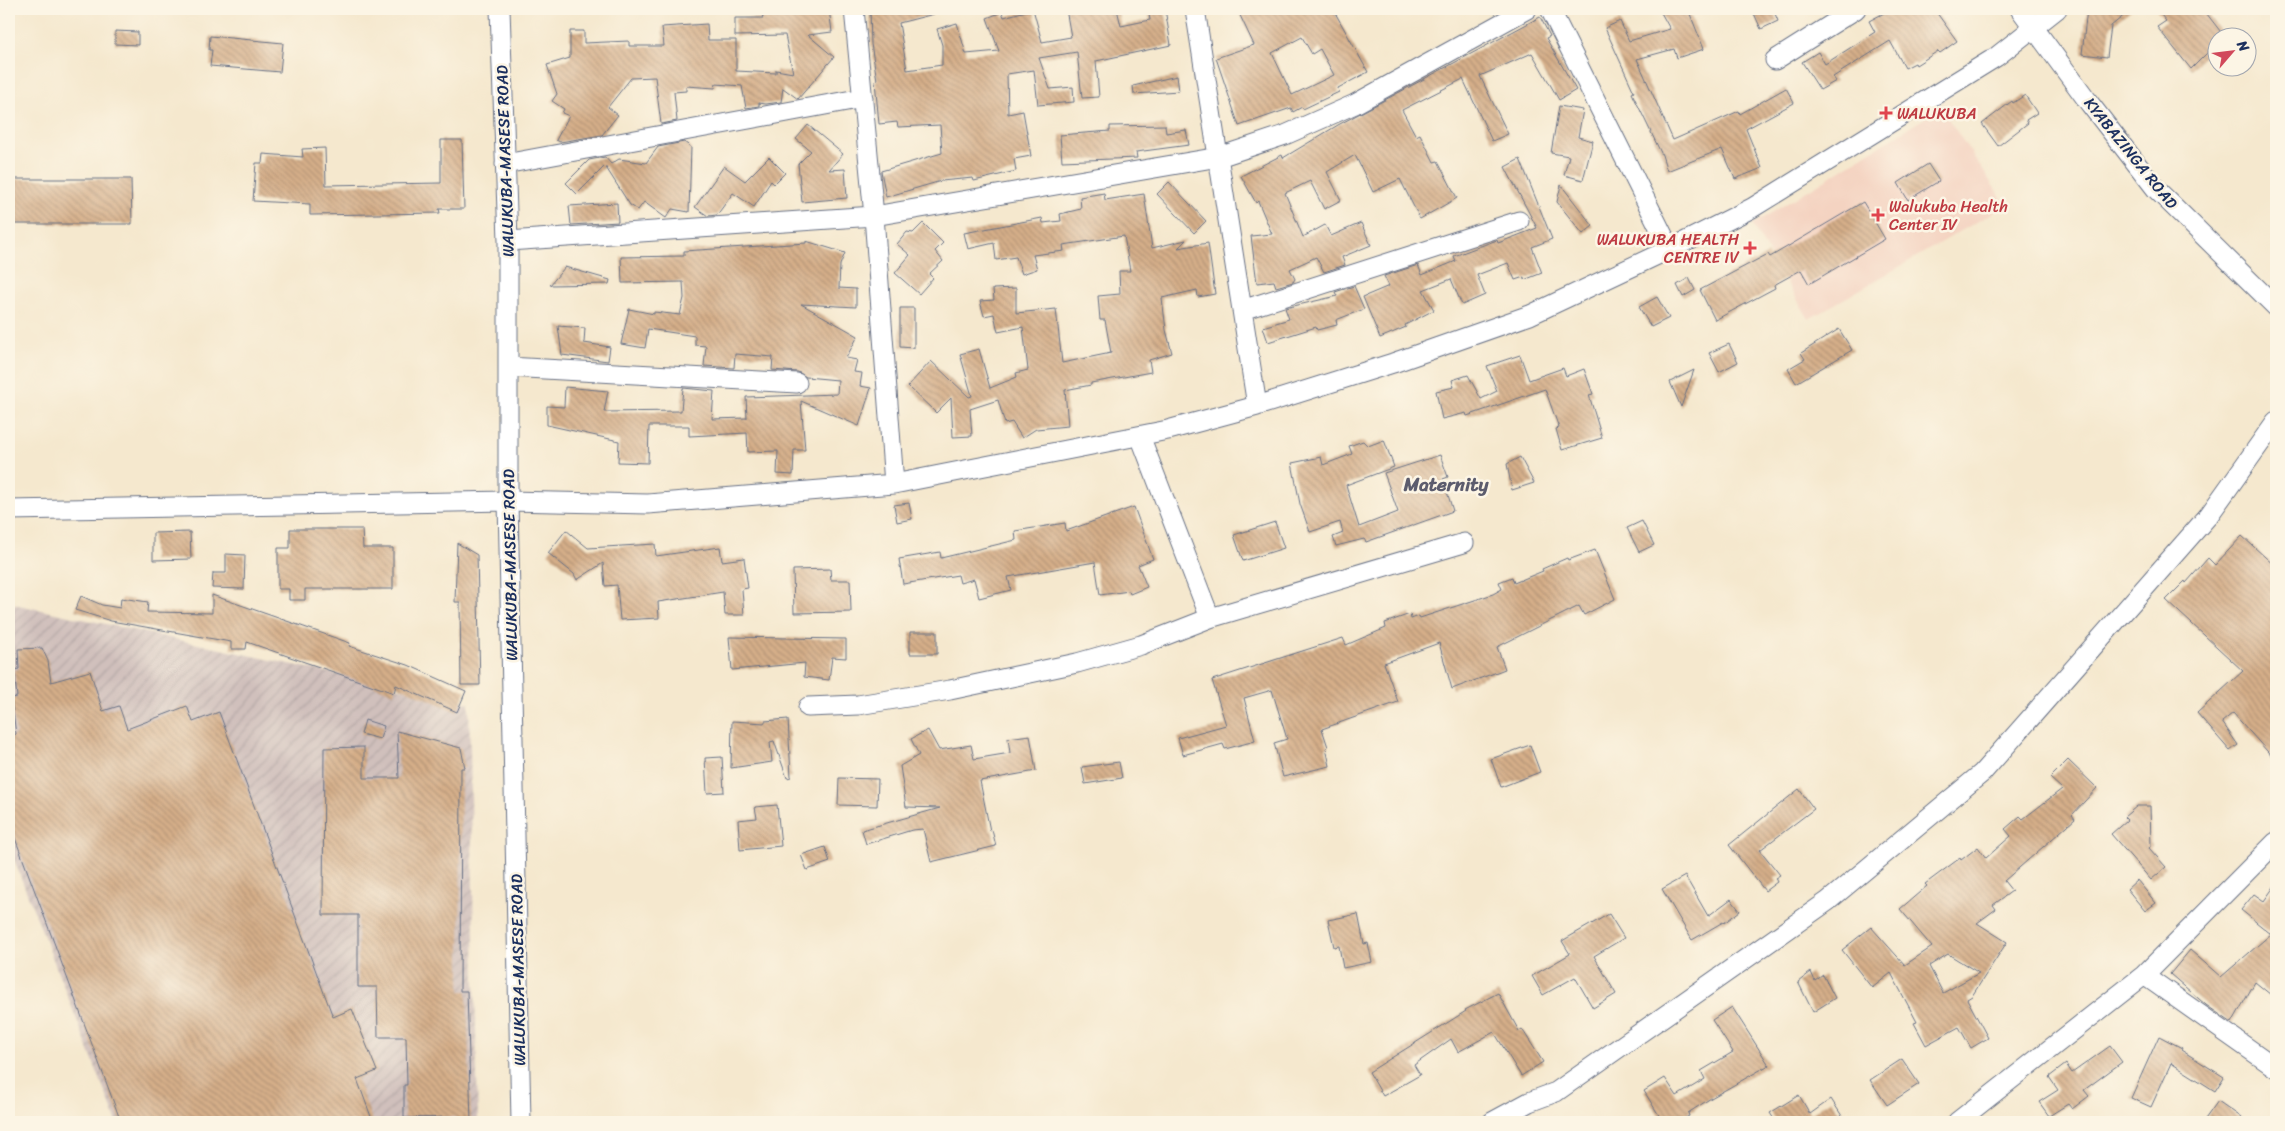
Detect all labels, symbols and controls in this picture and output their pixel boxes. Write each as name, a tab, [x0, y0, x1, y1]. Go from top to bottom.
north arrow	[2208, 28, 2258, 78]
text: N	[2229, 35, 2256, 57]
street label: WALUKUBA-MASESE ROAD	[487, 64, 523, 257]
street label: KYABAZINGA ROAD	[2076, 90, 2186, 216]
place label: WALUKUBA	[1897, 99, 1977, 128]
marker: WALUKUBA	[1879, 106, 1893, 120]
place label: Walukuba Health Center IV	[1889, 192, 2008, 239]
marker: Walukuba Health Center IV	[1871, 208, 1885, 222]
place label: WALUKUBA HEALTH CENTRE IV	[1597, 225, 1740, 272]
marker: WALUKUBA HEALTH CENTRE IV	[1743, 241, 1757, 255]
street label: WALUKUBA-MASESE ROAD	[494, 468, 526, 661]
district label: Maternity	[1403, 468, 1489, 501]
street label: WALUKUBA-MASESE ROAD	[502, 873, 534, 1066]

